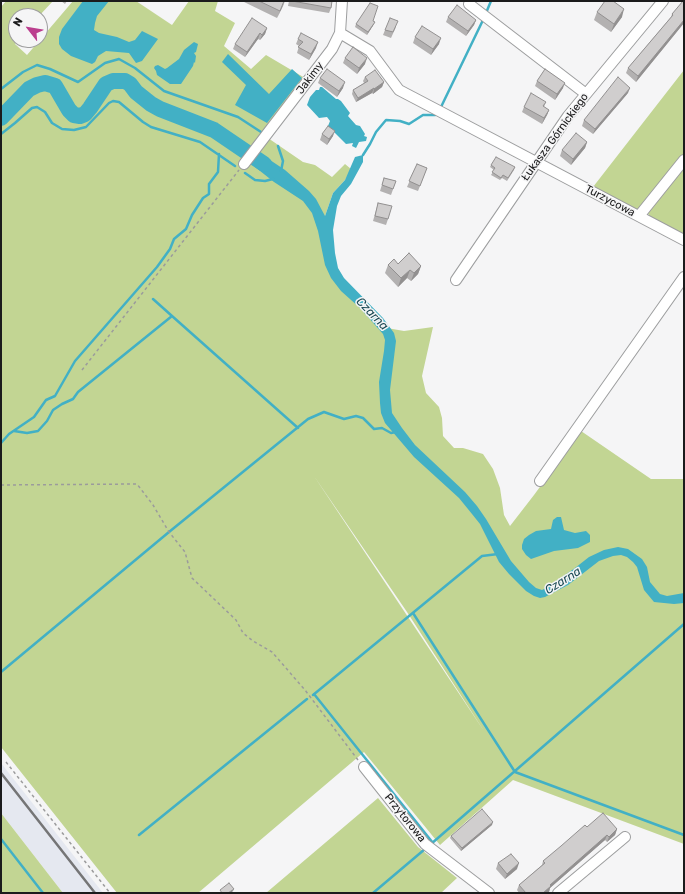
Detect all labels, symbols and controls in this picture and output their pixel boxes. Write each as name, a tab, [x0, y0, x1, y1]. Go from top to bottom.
north arrow	[8, 8, 48, 48]
text: N	[11, 15, 26, 29]
street label: Jakimy	[294, 59, 326, 97]
street label: Łukasza Górnickiego	[519, 91, 591, 183]
street label: Turzycowa	[583, 182, 637, 220]
water label: Czarna	[353, 295, 391, 333]
water label: Czarna	[542, 564, 584, 598]
street label: Przytorowa	[381, 791, 429, 845]

